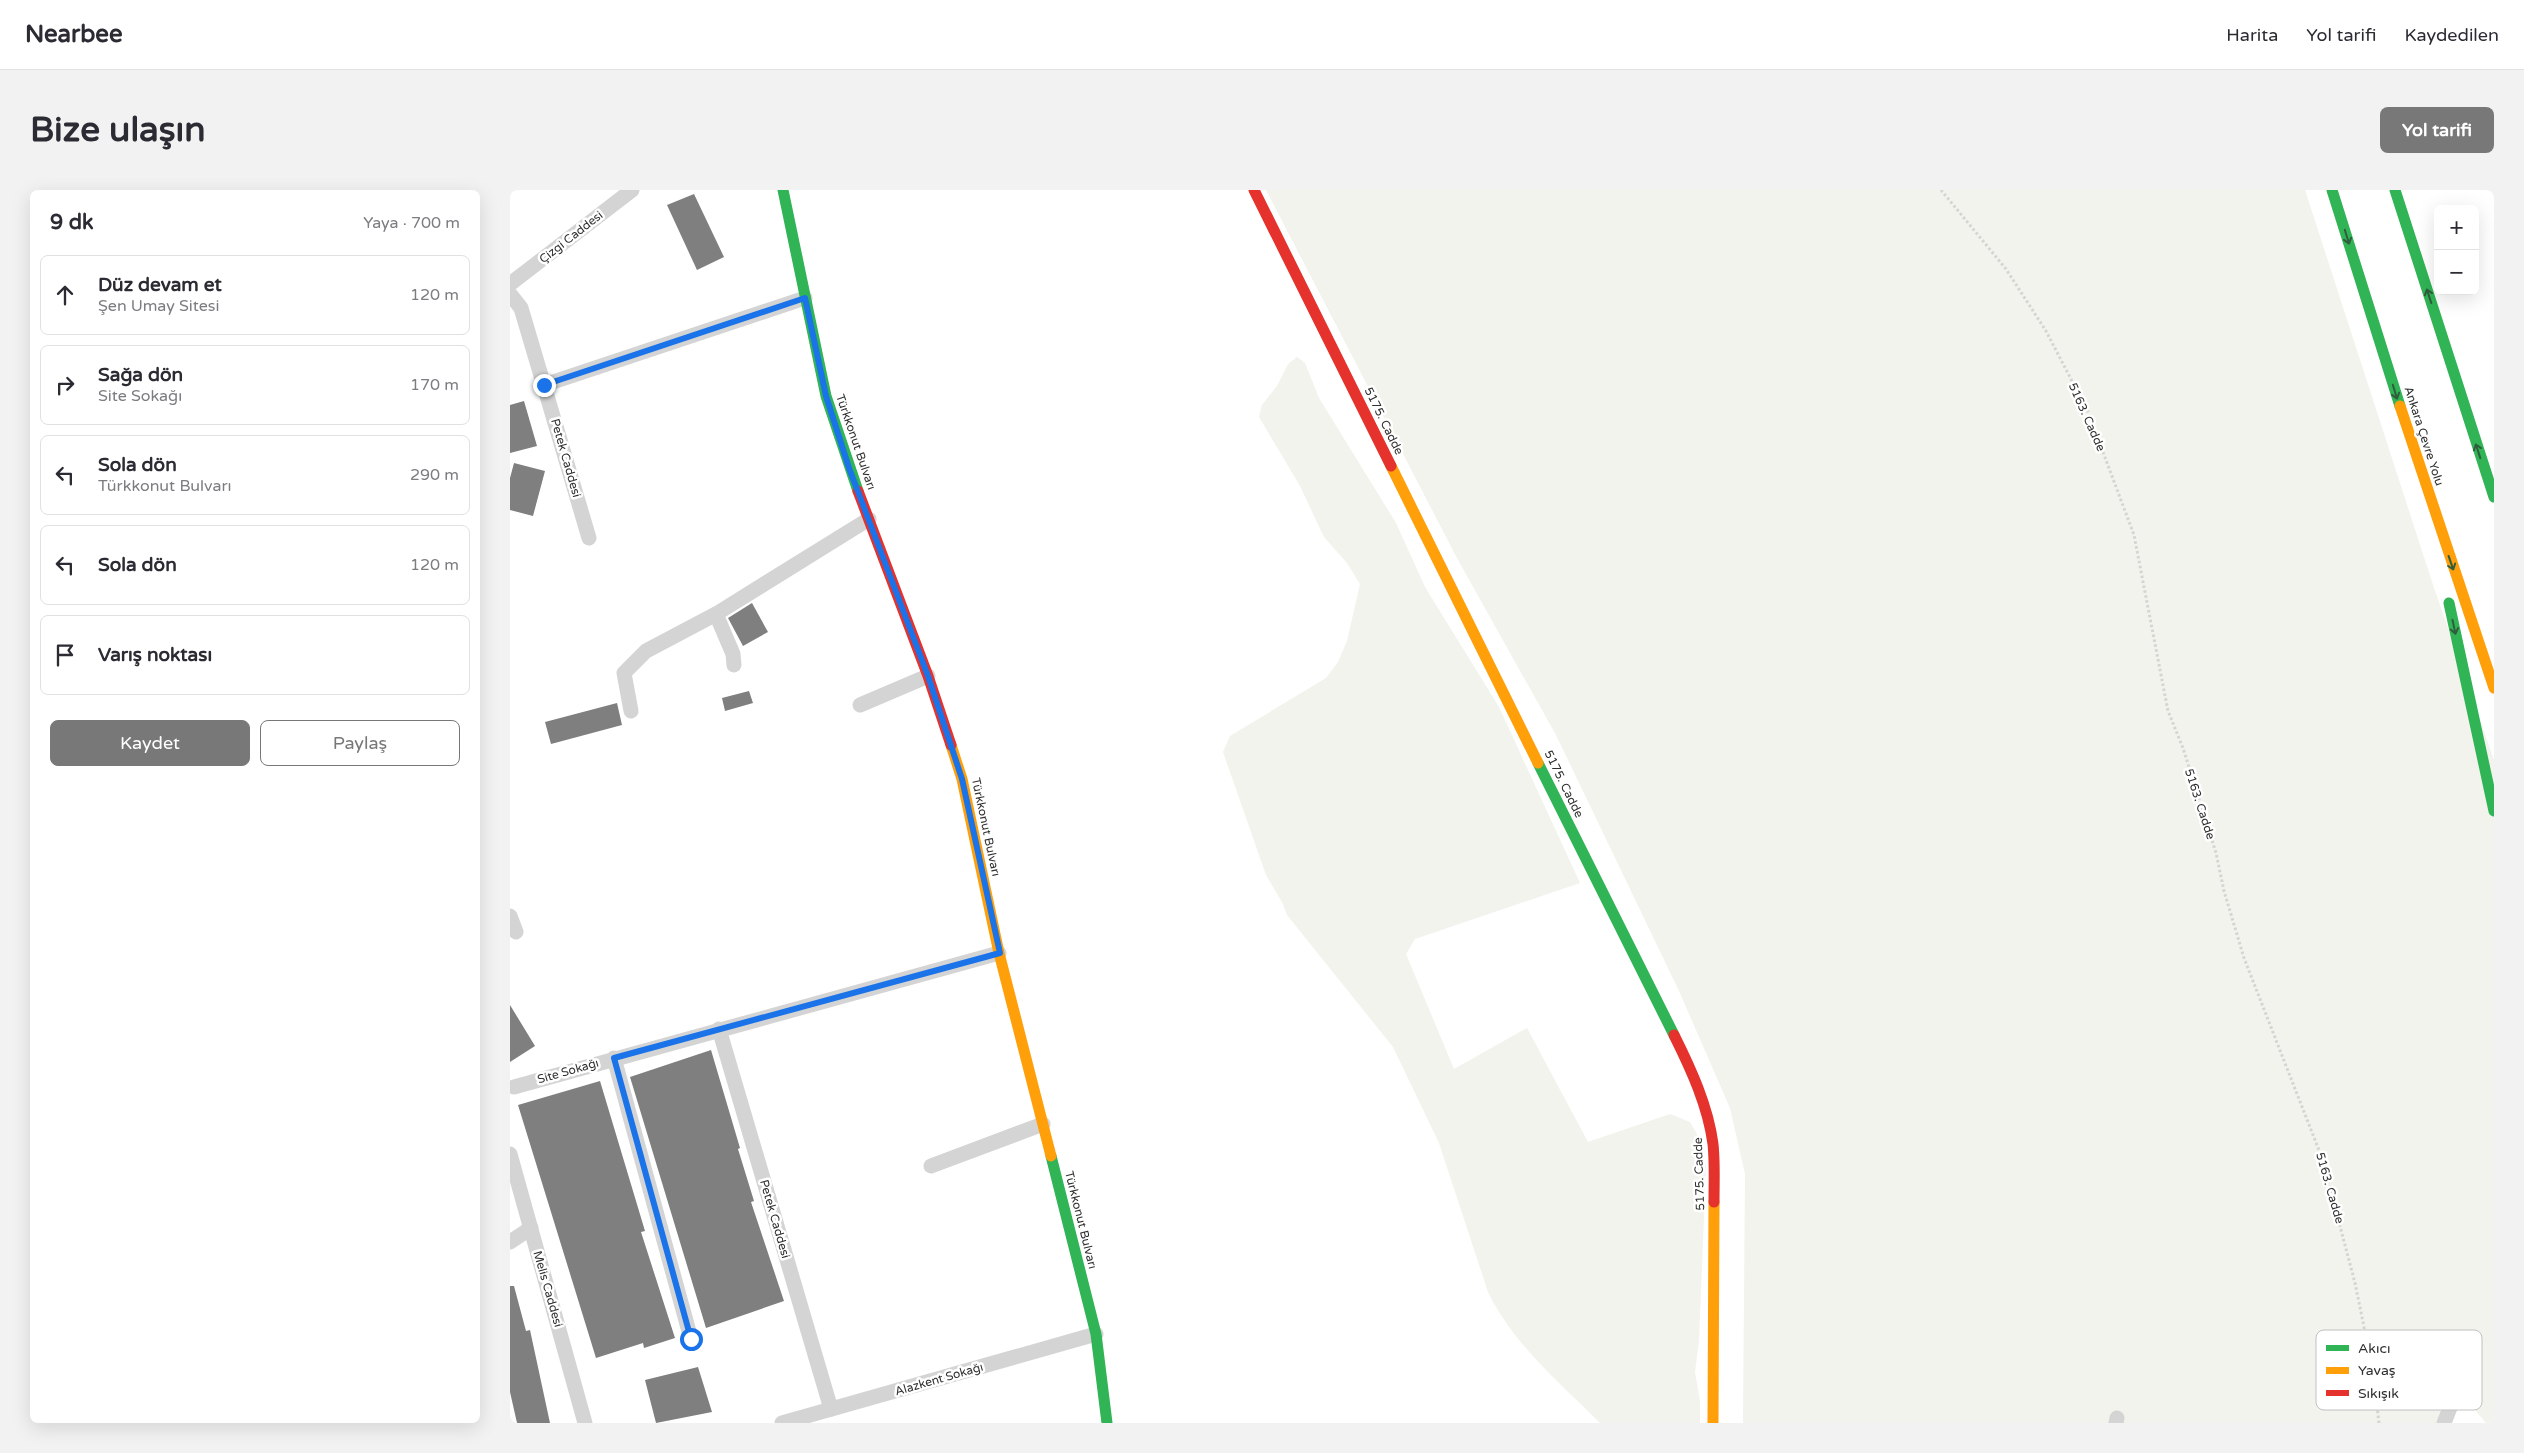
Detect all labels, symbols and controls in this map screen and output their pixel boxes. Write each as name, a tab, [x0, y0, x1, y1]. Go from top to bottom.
text: Nearbee	[25, 20, 123, 49]
text: Harita	[2226, 24, 2278, 46]
text: Yol tarifi	[2306, 24, 2376, 46]
text: Kaydedilen	[2404, 24, 2499, 46]
button: Yol tarifi	[2380, 107, 2494, 153]
text: Bize ulaşın	[30, 109, 206, 151]
map controls	[2434, 205, 2479, 295]
button: +	[2434, 205, 2479, 250]
street label: Çizgi Caddesi	[536, 208, 606, 266]
text: 9 dk	[50, 210, 93, 235]
text: Yaya · 700 m	[363, 213, 460, 233]
one-way arrow	[2342, 228, 2352, 244]
button: −	[2434, 250, 2479, 295]
text: Düz devam et	[98, 274, 222, 296]
icon: ahead	[51, 281, 79, 309]
text: 120 m	[410, 285, 459, 305]
one-way arrow	[2424, 289, 2433, 304]
text: Şen Umay Sitesi	[98, 296, 219, 316]
text: Sağa dön	[98, 364, 183, 386]
icon: right	[51, 371, 79, 399]
route end	[533, 374, 556, 397]
text: 170 m	[410, 375, 459, 395]
street label: 5163. Cadde	[2066, 381, 2108, 454]
one-way arrow	[2391, 383, 2401, 399]
street label: 5175. Cadde	[1362, 385, 1406, 457]
street label: Ankara Çevre Yolu	[2401, 385, 2447, 487]
text: Site Sokağı	[98, 386, 182, 406]
street label: Türkkonut Bulvarı	[833, 392, 879, 492]
street label: Petek Caddesi	[548, 417, 584, 499]
one-way arrow	[2473, 443, 2483, 459]
text: Sola dön	[98, 454, 177, 476]
icon: left	[51, 461, 79, 489]
text: 290 m	[410, 465, 459, 485]
text: Türkkonut Bulvarı	[98, 476, 232, 496]
icon: left	[51, 551, 79, 579]
text: Sola dön	[98, 554, 177, 576]
one-way arrow	[2447, 554, 2456, 570]
text: 120 m	[410, 555, 459, 575]
one-way arrow	[2450, 619, 2460, 635]
icon: arrive	[51, 641, 79, 669]
text: Varış noktası	[98, 644, 212, 666]
button: Kaydet	[50, 720, 250, 766]
button: Paylaş	[260, 720, 460, 766]
street label: 5175. Cadde	[1542, 748, 1586, 820]
street label: 5163. Cadde	[2182, 767, 2218, 841]
street label: Türkkonut Bulvarı	[969, 777, 1003, 877]
street label: Site Sokağı	[536, 1056, 600, 1086]
street label: 5175. Cadde	[1691, 1137, 1707, 1211]
street label: 5163. Cadde	[2313, 1151, 2347, 1225]
street label: Türkkonut Bulvarı	[1062, 1170, 1100, 1270]
street label: Petek Caddesi	[757, 1178, 793, 1260]
street label: Melis Caddesi	[530, 1249, 566, 1329]
route start	[680, 1328, 703, 1351]
legend	[2316, 1330, 2482, 1410]
text: Akıcı	[2358, 1340, 2390, 1357]
street label: Alazkent Sokağı	[893, 1360, 985, 1398]
text: Yavaş	[2358, 1362, 2396, 1379]
text: Sıkışık	[2358, 1385, 2399, 1402]

